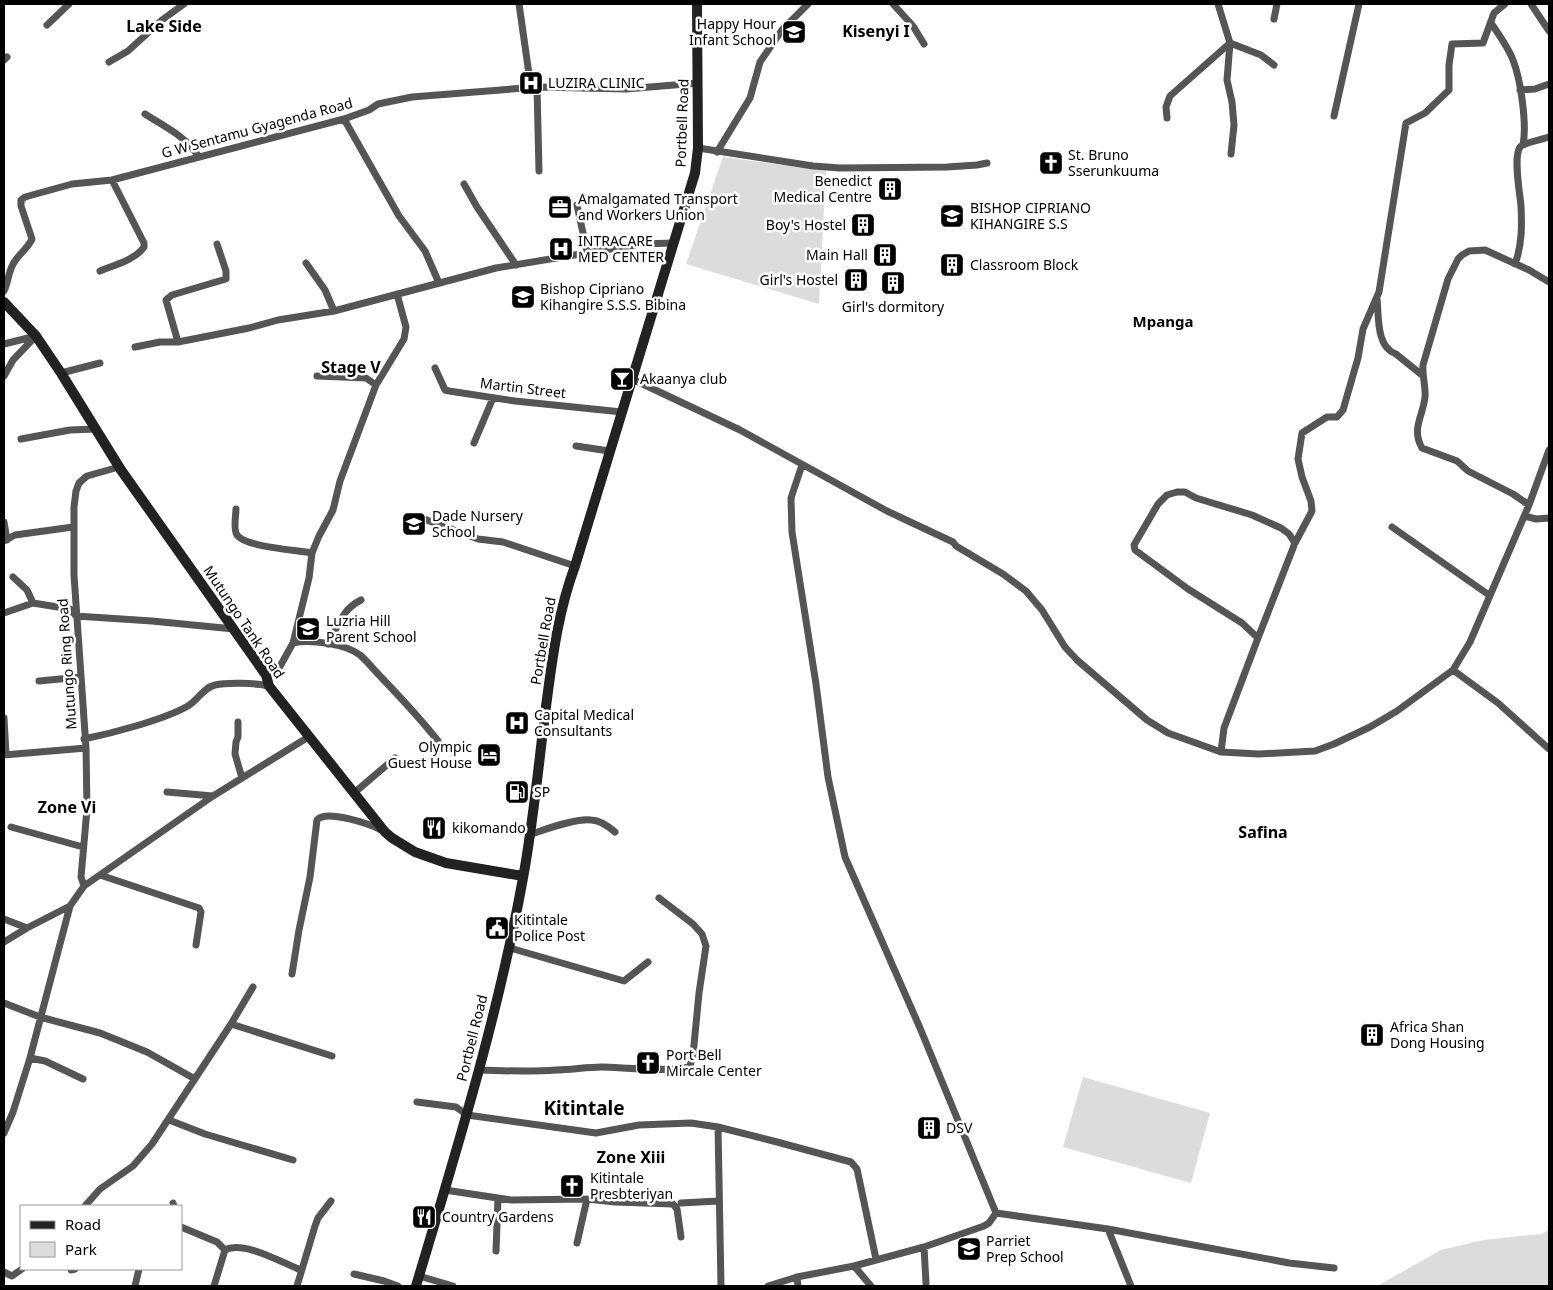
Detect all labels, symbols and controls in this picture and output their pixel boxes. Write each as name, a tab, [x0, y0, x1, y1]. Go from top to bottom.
place label: Happy Hour Infant School	[689, 14, 776, 49]
district label: Lake Side	[126, 15, 202, 37]
school or university icon: Happy Hour Infant School	[781, 19, 807, 45]
district label: Kisenyi I	[842, 20, 910, 42]
hospital icon: LUZIRA CLINIC	[518, 70, 544, 96]
place label: LUZIRA CLINIC	[548, 73, 645, 92]
street label: Portbell Road	[670, 78, 693, 168]
street label: G W Sentamu Gyagenda Road	[159, 93, 355, 162]
place label: St. Bruno Sserunkuuma	[1068, 145, 1159, 180]
church icon: St. Bruno Sserunkuuma	[1038, 150, 1064, 176]
place label: Benedict Medical Centre	[774, 171, 872, 206]
building icon: Benedict Medical Centre	[877, 176, 903, 202]
place label: Amalgamated Transport and Workers Union	[578, 189, 738, 224]
office icon: Amalgamated Transport and Workers Union	[547, 194, 573, 220]
place label: BISHOP CIPRIANO KIHANGIRE S.S	[970, 198, 1091, 233]
school or university icon: BISHOP CIPRIANO KIHANGIRE S.S	[939, 203, 965, 229]
building icon: Boy's Hostel	[850, 212, 876, 238]
place label: Boy's Hostel	[766, 215, 846, 234]
place label: INTRACARE MED CENTER	[578, 231, 664, 266]
hospital icon: INTRACARE MED CENTER	[548, 236, 574, 262]
building icon: Main Hall	[872, 242, 898, 268]
place label: Main Hall	[806, 245, 868, 264]
building icon: Classroom Block	[939, 252, 965, 278]
place label: Classroom Block	[970, 255, 1079, 274]
building icon: Girl's Hostel	[843, 267, 869, 293]
place label: Girl's Hostel	[760, 270, 838, 289]
building icon: Girl's dormitory	[880, 270, 906, 296]
place label: Bishop Cipriano Kihangire S.S.S. Bibina	[540, 279, 686, 314]
school or university icon: Bishop Cipriano Kihangire S.S.S. Bibina	[510, 284, 536, 310]
place label: Girl's dormitory	[842, 297, 945, 316]
district label: Mpanga	[1133, 311, 1193, 331]
district label: Stage V	[321, 356, 381, 378]
bar icon: Akaanya club	[609, 366, 635, 392]
place label: Akaanya club	[640, 369, 727, 388]
street label: Martin Street	[479, 373, 567, 402]
place label: Dade Nursery School	[432, 506, 524, 541]
school or university icon: Dade Nursery School	[401, 511, 427, 537]
street label: Mutungo Tank Road	[200, 562, 289, 682]
street label: Portbell Road	[525, 596, 560, 686]
street label: Mutungo Ring Road	[52, 598, 81, 730]
place label: Luzria Hill Parent School	[326, 611, 417, 646]
school or university icon: Luzria Hill Parent School	[295, 616, 321, 642]
place label: Capital Medical Consultants	[534, 705, 634, 740]
hospital icon: Capital Medical Consultants	[504, 710, 530, 736]
place label: Olympic Guest House	[388, 737, 472, 772]
hotel icon: Olympic Guest House	[476, 742, 502, 768]
fuel station icon: SP	[504, 779, 530, 805]
place label: SP	[534, 782, 550, 801]
district label: Zone Vi	[38, 796, 96, 818]
restaurant icon: kikomando	[421, 815, 447, 841]
place label: kikomando	[452, 818, 526, 837]
district label: Safina	[1238, 821, 1288, 843]
place label: Kitintale Police Post	[514, 910, 585, 945]
public building icon: Kitintale Police Post	[484, 915, 510, 941]
street label: Portbell Road	[452, 993, 491, 1083]
place label: Africa Shan Dong Housing	[1390, 1017, 1485, 1052]
building icon: Africa Shan Dong Housing	[1359, 1022, 1385, 1048]
place label: Port Bell Mircale Center	[666, 1045, 762, 1080]
church icon: Port Bell Mircale Center	[635, 1050, 661, 1076]
district label: Kitintale	[543, 1095, 625, 1121]
building icon: DSV	[916, 1115, 942, 1141]
place label: DSV	[946, 1118, 973, 1137]
district label: Zone Xiii	[597, 1146, 665, 1168]
place label: Kitintale Presbteriyan	[590, 1168, 673, 1203]
church icon: Kitintale Presbteriyan	[559, 1173, 585, 1199]
restaurant icon: Country Gardens	[411, 1204, 437, 1230]
legend	[20, 1205, 182, 1270]
place label: Country Gardens	[442, 1207, 554, 1226]
text: Road	[65, 1214, 101, 1234]
place label: Parriet Prep School	[986, 1231, 1064, 1266]
school or university icon: Parriet Prep School	[956, 1236, 982, 1262]
text: Park	[65, 1239, 97, 1259]

